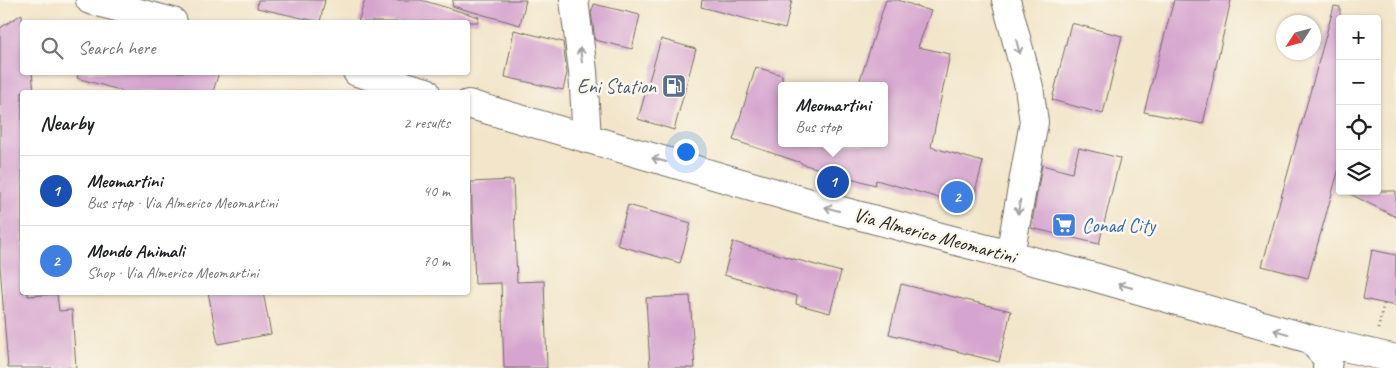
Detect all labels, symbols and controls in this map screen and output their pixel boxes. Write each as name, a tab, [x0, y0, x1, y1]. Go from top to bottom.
north arrow	[1276, 15, 1321, 60]
map controls	[1336, 15, 1381, 195]
button: +	[1336, 15, 1381, 60]
search box	[20, 20, 470, 75]
icon: search	[38, 34, 66, 62]
text: Search here	[78, 36, 155, 60]
one-way arrow	[1014, 39, 1023, 55]
one-way arrow	[576, 48, 586, 64]
button: −	[1336, 60, 1381, 105]
fuel station icon: Eni Station	[661, 73, 687, 99]
place label: Eni Station	[577, 74, 657, 99]
popup	[778, 82, 888, 147]
text: Meomartini	[795, 93, 871, 117]
button: locate	[1336, 105, 1381, 150]
text: Nearby	[40, 110, 93, 136]
text: 2 results	[403, 113, 450, 133]
text: Bus stop	[795, 117, 841, 137]
your location	[673, 139, 699, 165]
button: layers	[1336, 150, 1381, 195]
one-way arrow	[652, 154, 668, 164]
pin: 1	[817, 163, 849, 201]
text: Meomartini	[87, 169, 162, 193]
pin: 2	[941, 178, 973, 216]
text: 1	[52, 181, 60, 201]
text: 40 m	[423, 181, 450, 201]
text: Bus stop · Via Almerico Meomartini	[87, 193, 277, 213]
one-way arrow	[1013, 198, 1023, 214]
street label: Via Almerico Meomartini	[851, 202, 1021, 270]
one-way arrow	[825, 203, 841, 213]
supermarket icon: Conad City	[1051, 212, 1077, 238]
place label: Conad City	[1082, 213, 1157, 238]
text: Mondo Animali	[87, 239, 184, 263]
text: 2	[52, 251, 60, 271]
text: 70 m	[423, 251, 450, 271]
text: Shop · Via Almerico Meomartini	[87, 263, 259, 283]
one-way arrow	[1117, 281, 1133, 290]
one-way arrow	[1273, 326, 1289, 336]

